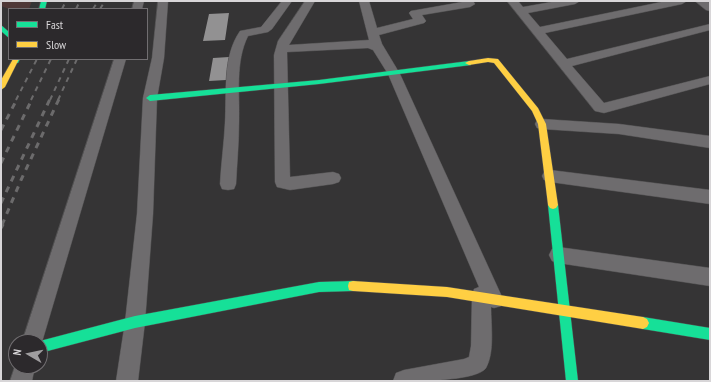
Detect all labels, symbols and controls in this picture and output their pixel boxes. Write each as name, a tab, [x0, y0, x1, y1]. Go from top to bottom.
legend	[8, 8, 148, 60]
text: Fast	[46, 17, 63, 32]
text: Slow	[46, 37, 66, 52]
north arrow	[8, 334, 48, 374]
text: N	[10, 348, 25, 356]

